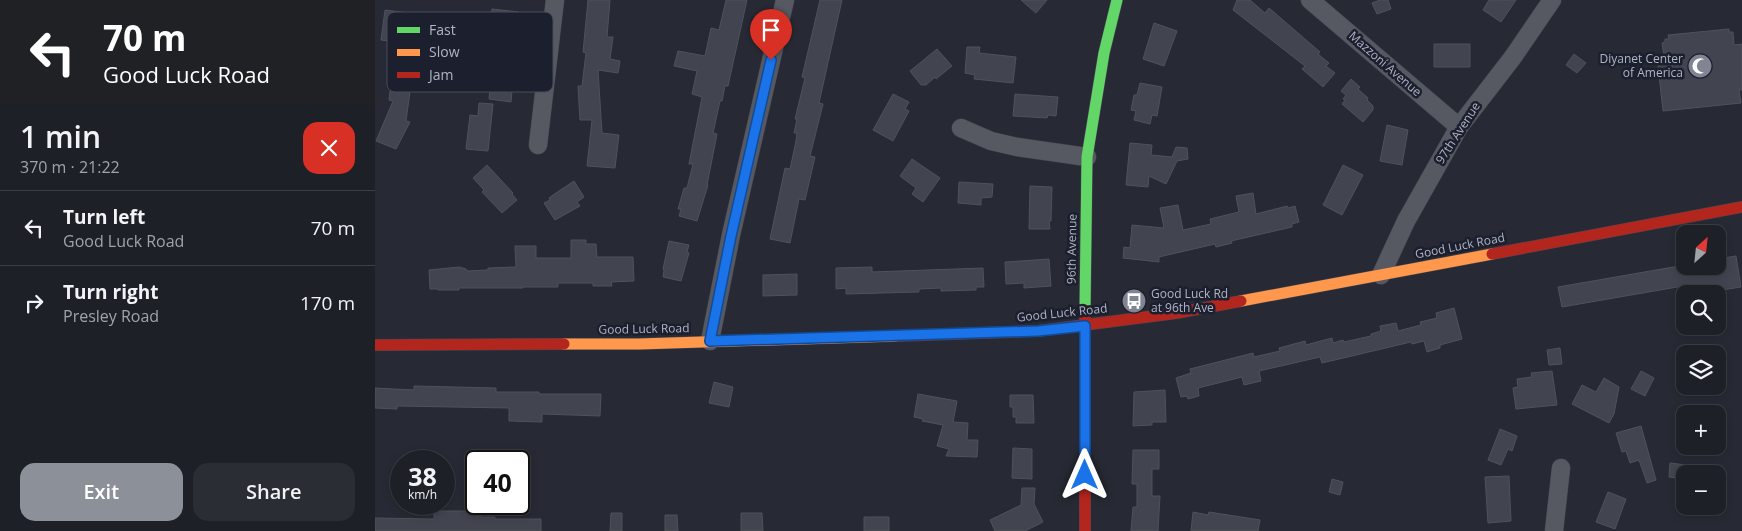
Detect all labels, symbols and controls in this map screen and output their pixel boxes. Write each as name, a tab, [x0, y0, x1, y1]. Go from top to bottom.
pin	[750, 9, 792, 60]
legend	[387, 12, 553, 92]
text: 70 m	[103, 14, 186, 61]
icon: arrive	[757, 16, 785, 44]
icon: left	[20, 20, 85, 85]
text: Fast	[429, 20, 456, 39]
street label: Mazzoni Avenue	[1345, 27, 1426, 100]
text: Slow	[429, 42, 460, 61]
place label: Diyanet Center of America	[1600, 50, 1683, 81]
mosque icon: Diyanet Center of America	[1687, 53, 1713, 79]
text: Good Luck Road	[103, 59, 270, 89]
text: Jam	[427, 65, 454, 84]
street label: 97th Avenue	[1431, 98, 1484, 167]
text: 1 min	[20, 116, 101, 157]
button: close	[303, 122, 355, 174]
text: 370 m · 21:22	[20, 156, 120, 178]
text: Turn left	[63, 204, 145, 230]
street label: 96th Avenue	[1062, 213, 1081, 284]
icon: left	[20, 214, 48, 242]
text: 70 m	[311, 215, 355, 241]
north arrow	[1676, 225, 1726, 275]
map controls	[1676, 225, 1726, 515]
street label: Good Luck Road	[1414, 228, 1506, 263]
text: Good Luck Road	[63, 230, 184, 252]
text: Turn right	[63, 279, 158, 305]
place label: Good Luck Rd at 96th Ave	[1151, 285, 1228, 316]
button: search	[1676, 285, 1726, 335]
bus stop icon: Good Luck Rd at 96th Ave	[1121, 288, 1147, 314]
icon: right	[20, 289, 48, 317]
text: 170 m	[300, 290, 355, 316]
street label: Good Luck Road	[1016, 299, 1108, 326]
text: Presley Road	[63, 305, 159, 327]
street label: Good Luck Road	[598, 319, 690, 338]
button: layers	[1676, 345, 1726, 395]
button: +	[1676, 405, 1726, 455]
position arrow	[1058, 448, 1110, 500]
speed limit sign: 40	[465, 450, 530, 515]
text: 38	[408, 459, 437, 493]
button: Exit	[20, 463, 183, 521]
button: Share	[193, 463, 355, 521]
button: −	[1676, 465, 1726, 515]
text: km/h	[408, 486, 437, 503]

